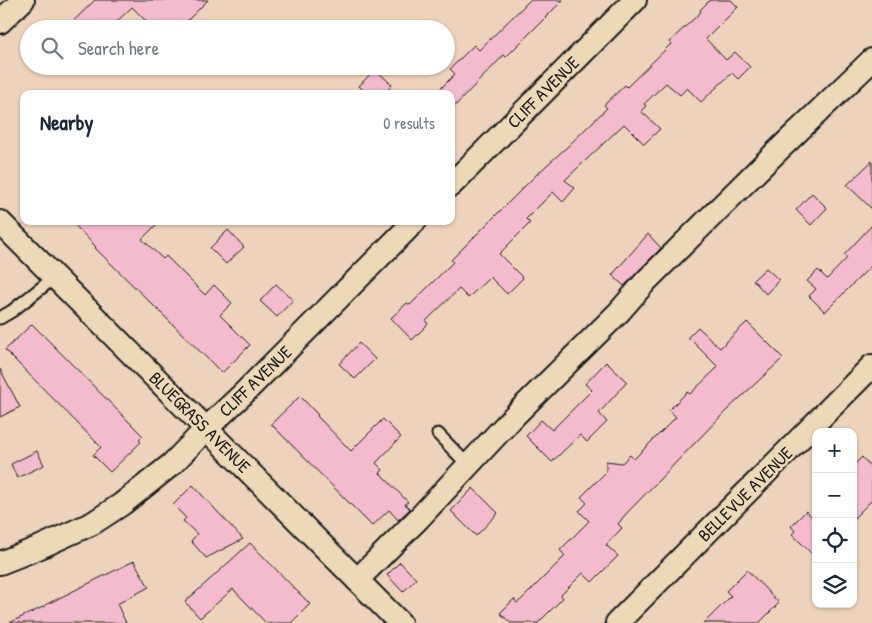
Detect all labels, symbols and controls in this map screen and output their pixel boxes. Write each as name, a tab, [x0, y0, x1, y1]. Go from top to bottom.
search box	[20, 20, 455, 75]
icon: search	[38, 34, 66, 62]
text: Search here	[78, 35, 159, 61]
street label: CLIFF AVENUE	[501, 50, 585, 134]
text: Nearby	[40, 108, 93, 137]
text: 0 results	[383, 112, 435, 134]
street label: CLIFF AVENUE	[213, 340, 297, 422]
street label: BLUEGRASS AVENUE	[144, 366, 256, 478]
map controls	[812, 428, 857, 608]
button: +	[812, 428, 857, 473]
street label: BELLEVUE AVENUE	[692, 441, 798, 547]
button: −	[812, 473, 857, 518]
button: locate	[812, 518, 857, 563]
button: layers	[812, 563, 857, 608]

